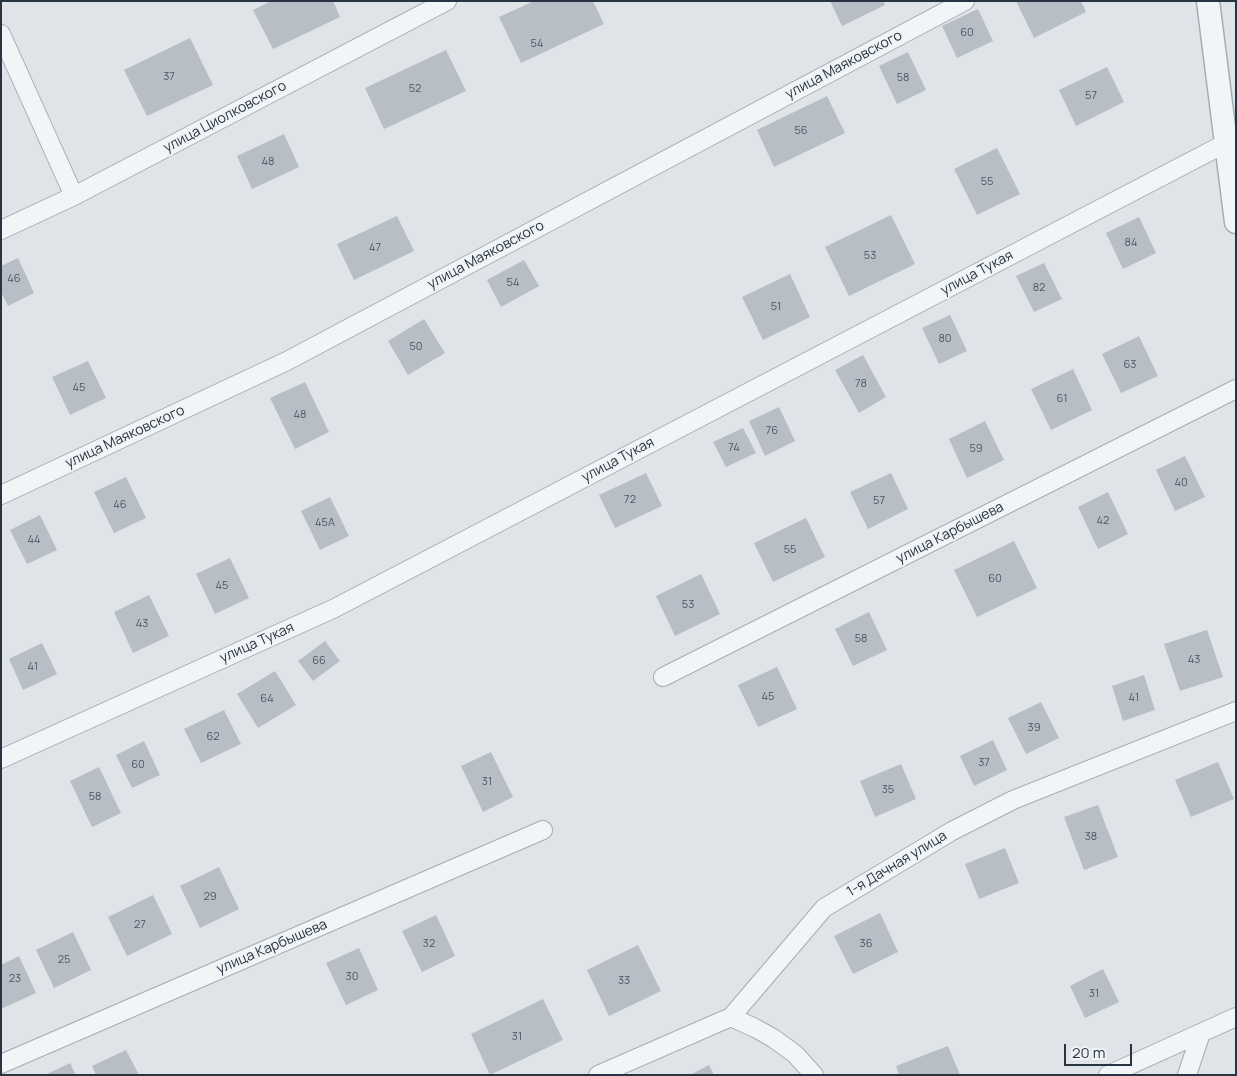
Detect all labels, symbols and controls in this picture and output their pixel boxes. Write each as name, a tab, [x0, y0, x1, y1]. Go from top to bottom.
house number: 60	[960, 26, 974, 40]
street label: улица Маяковского	[783, 27, 905, 103]
house number: 54	[531, 37, 543, 51]
house number: 37	[163, 70, 175, 84]
house number: 58	[897, 71, 909, 85]
street label: улица Циолковского	[161, 77, 289, 157]
house number: 52	[409, 82, 421, 96]
house number: 57	[1085, 89, 1097, 103]
house number: 56	[794, 124, 808, 138]
house number: 48	[262, 155, 274, 169]
house number: 55	[981, 175, 993, 189]
street label: улица Маяковского	[425, 217, 547, 293]
house number: 84	[1125, 236, 1137, 250]
house number: 47	[369, 241, 381, 255]
street label: улица Тукая	[938, 247, 1016, 299]
house number: 53	[864, 249, 876, 263]
house number: 46	[7, 272, 21, 286]
house number: 54	[507, 276, 519, 290]
house number: 82	[1033, 281, 1045, 295]
house number: 51	[771, 300, 781, 314]
house number: 80	[938, 332, 952, 346]
house number: 50	[409, 340, 423, 354]
house number: 63	[1124, 358, 1136, 372]
house number: 78	[855, 377, 867, 391]
house number: 45	[73, 381, 85, 395]
house number: 61	[1057, 392, 1067, 406]
street label: улица Маяковского	[63, 402, 187, 472]
house number: 48	[294, 408, 306, 422]
house number: 76	[766, 424, 778, 438]
street label: улица Тукая	[579, 434, 657, 486]
house number: 74	[728, 441, 740, 455]
house number: 59	[969, 442, 983, 456]
house number: 40	[1174, 476, 1188, 490]
house number: 72	[624, 493, 636, 507]
house number: 57	[873, 494, 885, 508]
house number: 46	[113, 498, 127, 512]
street label: улица Карбышева	[893, 499, 1007, 567]
house number: 42	[1097, 514, 1109, 528]
house number: 45А	[315, 516, 335, 530]
house number: 44	[27, 533, 41, 547]
house number: 55	[784, 543, 796, 557]
house number: 60	[988, 572, 1002, 586]
house number: 45	[216, 579, 228, 593]
house number: 53	[682, 598, 694, 612]
house number: 43	[136, 617, 148, 631]
street label: улица Тукая	[217, 619, 297, 667]
house number: 58	[855, 632, 867, 646]
house number: 43	[1188, 653, 1200, 667]
house number: 66	[312, 654, 326, 668]
house number: 41	[28, 660, 38, 674]
house number: 45	[762, 690, 774, 704]
house number: 41	[1129, 691, 1139, 705]
house number: 64	[260, 692, 274, 706]
house number: 39	[1028, 721, 1040, 735]
house number: 62	[206, 730, 220, 744]
house number: 37	[978, 756, 990, 770]
house number: 60	[131, 758, 145, 772]
house number: 31	[482, 775, 492, 789]
house number: 35	[882, 783, 894, 797]
house number: 58	[89, 790, 101, 804]
street label: 1-я Дачная улица	[844, 828, 950, 900]
house number: 38	[1085, 830, 1097, 844]
house number: 29	[203, 890, 217, 904]
street label: улица Карбышева	[214, 916, 330, 978]
house number: 27	[134, 918, 146, 932]
house number: 32	[423, 937, 435, 951]
house number: 36	[860, 937, 872, 951]
house number: 25	[58, 953, 70, 967]
house number: 30	[346, 970, 358, 984]
house number: 23	[9, 972, 21, 986]
house number: 33	[618, 974, 630, 988]
house number: 31	[1089, 987, 1099, 1001]
house number: 31	[512, 1030, 522, 1044]
scale bar	[1067, 1034, 1134, 1066]
text: 20 m	[1072, 1042, 1105, 1063]

